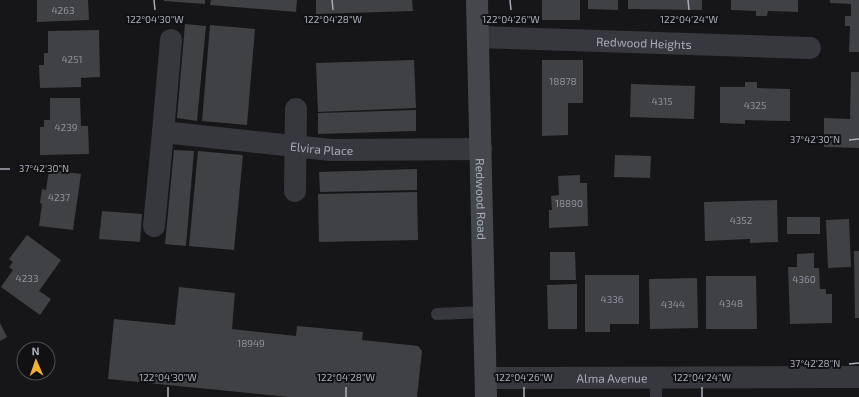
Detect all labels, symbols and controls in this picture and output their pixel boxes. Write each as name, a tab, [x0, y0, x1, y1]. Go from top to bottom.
house number: 4263	[51, 4, 75, 16]
text: 122°04'30"W	[126, 13, 184, 25]
text: 122°04'28"W	[304, 13, 362, 25]
text: 122°04'26"W	[482, 13, 540, 25]
text: 122°04'24"W	[660, 13, 718, 25]
street label: Redwood Heights	[596, 34, 692, 51]
house number: 4251	[61, 53, 83, 65]
house number: 18878	[549, 75, 577, 87]
house number: 4315	[651, 95, 673, 107]
house number: 4325	[744, 99, 766, 111]
house number: 4239	[54, 121, 78, 133]
text: 37°42'30"N	[790, 133, 840, 145]
street label: Elvira Place	[290, 139, 353, 157]
street label: Redwood Road	[474, 158, 489, 240]
text: 37°42'30"N	[19, 162, 69, 174]
house number: 4237	[48, 191, 70, 203]
house number: 18890	[555, 197, 583, 209]
house number: 4352	[730, 214, 753, 226]
house number: 4233	[16, 272, 38, 284]
house number: 4360	[792, 273, 816, 285]
house number: 4336	[601, 293, 624, 305]
house number: 4348	[719, 297, 743, 309]
house number: 4344	[661, 298, 685, 310]
house number: 18949	[237, 337, 265, 349]
north arrow	[16, 341, 56, 381]
text: N	[31, 344, 40, 357]
text: 37°42'28"N	[790, 357, 840, 369]
text: 122°04'30"W	[139, 371, 197, 383]
text: 122°04'28"W	[317, 371, 375, 383]
text: 122°04'26"W	[495, 371, 553, 383]
street label: Alma Avenue	[577, 371, 647, 385]
text: 122°04'24"W	[673, 371, 731, 383]

